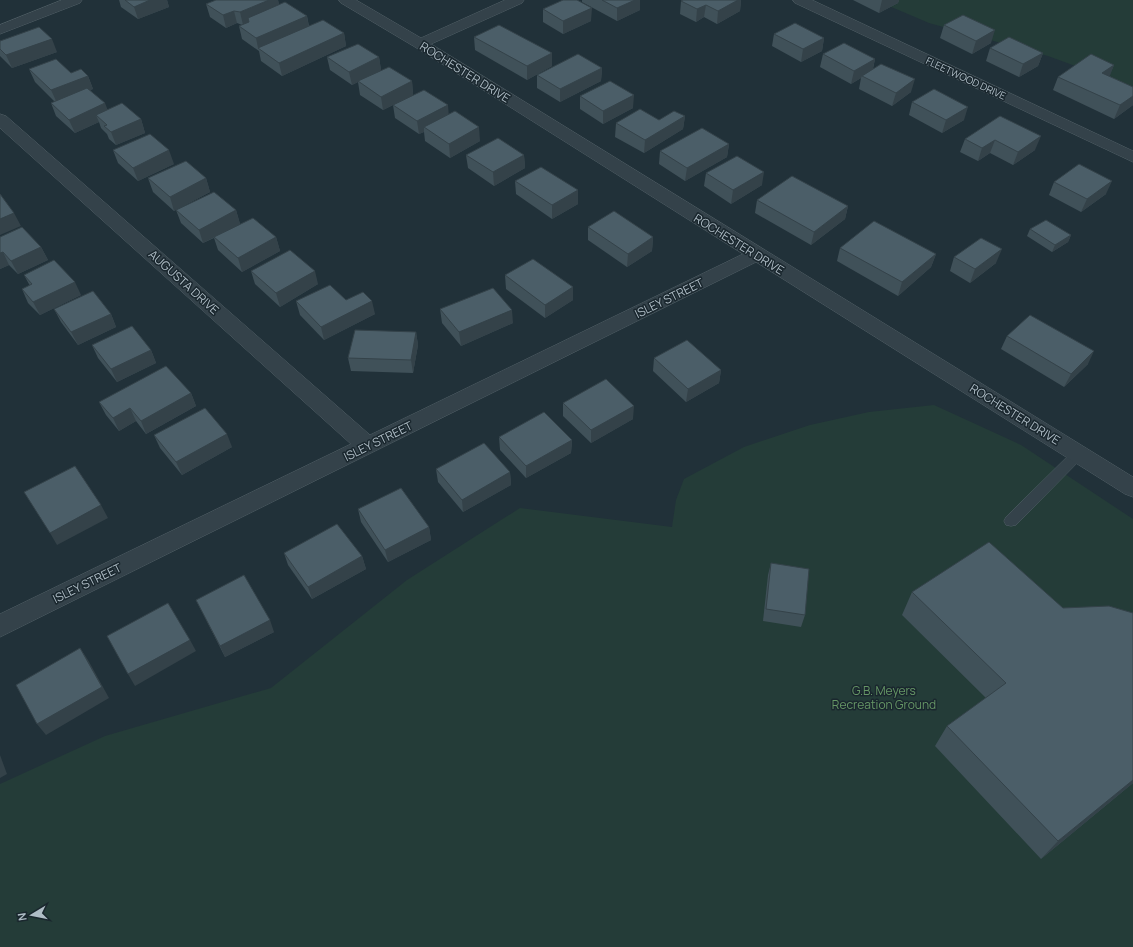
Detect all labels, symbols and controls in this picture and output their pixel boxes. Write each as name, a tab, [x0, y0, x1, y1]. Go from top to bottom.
street label: ROCHESTER DRIVE	[417, 37, 513, 107]
street label: FLEETWOOD DRIVE	[924, 53, 1009, 103]
street label: ROCHESTER DRIVE	[691, 209, 787, 279]
street label: AUGUSTA DRIVE	[145, 246, 223, 318]
street label: ISLEY STREET	[632, 274, 707, 322]
street label: ROCHESTER DRIVE	[967, 379, 1063, 449]
street label: ISLEY STREET	[341, 417, 416, 465]
street label: ISLEY STREET	[50, 559, 125, 607]
park label: G.B. Meyers Recreation Ground	[832, 682, 936, 713]
north arrow	[12, 895, 52, 935]
text: N	[14, 912, 30, 922]

